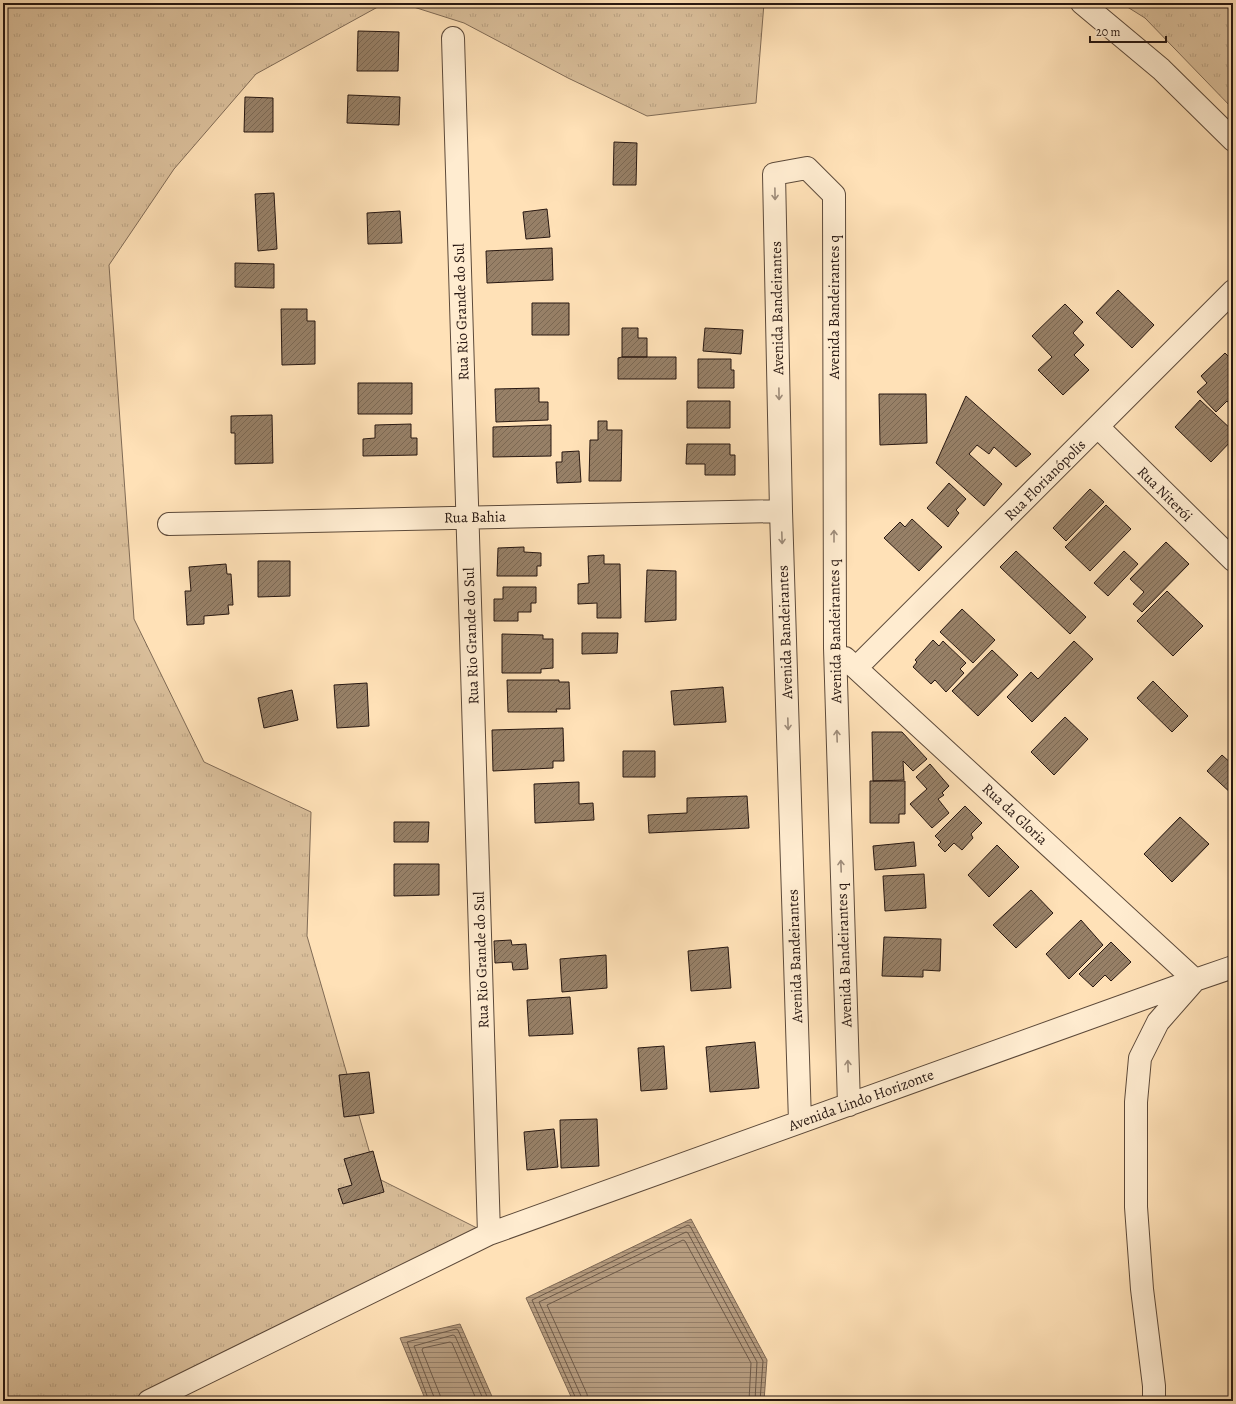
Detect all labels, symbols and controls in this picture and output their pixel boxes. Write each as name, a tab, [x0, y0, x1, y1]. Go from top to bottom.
scale bar	[1090, 18, 1166, 44]
text: 20 m	[1096, 24, 1120, 40]
one-way arrow	[771, 187, 779, 200]
street label: Avenida Bandeirantes q	[824, 235, 844, 380]
street label: Avenida Bandeirantes	[766, 241, 788, 376]
street label: Rua Rio Grande do Sul	[449, 243, 473, 381]
one-way arrow	[775, 387, 783, 400]
street label: Rua Florianópolis	[1000, 435, 1090, 525]
street label: Rua Niterói	[1133, 462, 1197, 526]
street label: Rua Bahia	[444, 506, 506, 528]
one-way arrow	[830, 530, 838, 543]
one-way arrow	[778, 531, 786, 544]
street label: Avenida Bandeirantes q	[824, 558, 846, 704]
street label: Avenida Bandeirantes	[773, 565, 797, 700]
street label: Rua Rio Grande do Sul	[459, 567, 483, 705]
one-way arrow	[784, 717, 791, 730]
one-way arrow	[834, 730, 841, 743]
street label: Rua da Gloria	[978, 778, 1052, 850]
one-way arrow	[838, 860, 845, 873]
street label: Avenida Bandeirantes q	[831, 882, 857, 1029]
street label: Avenida Bandeirantes	[783, 889, 807, 1024]
street label: Rua Rio Grande do Sul	[469, 891, 493, 1029]
one-way arrow	[844, 1060, 851, 1073]
street label: Avenida Lindo Horizonte	[785, 1064, 937, 1136]

